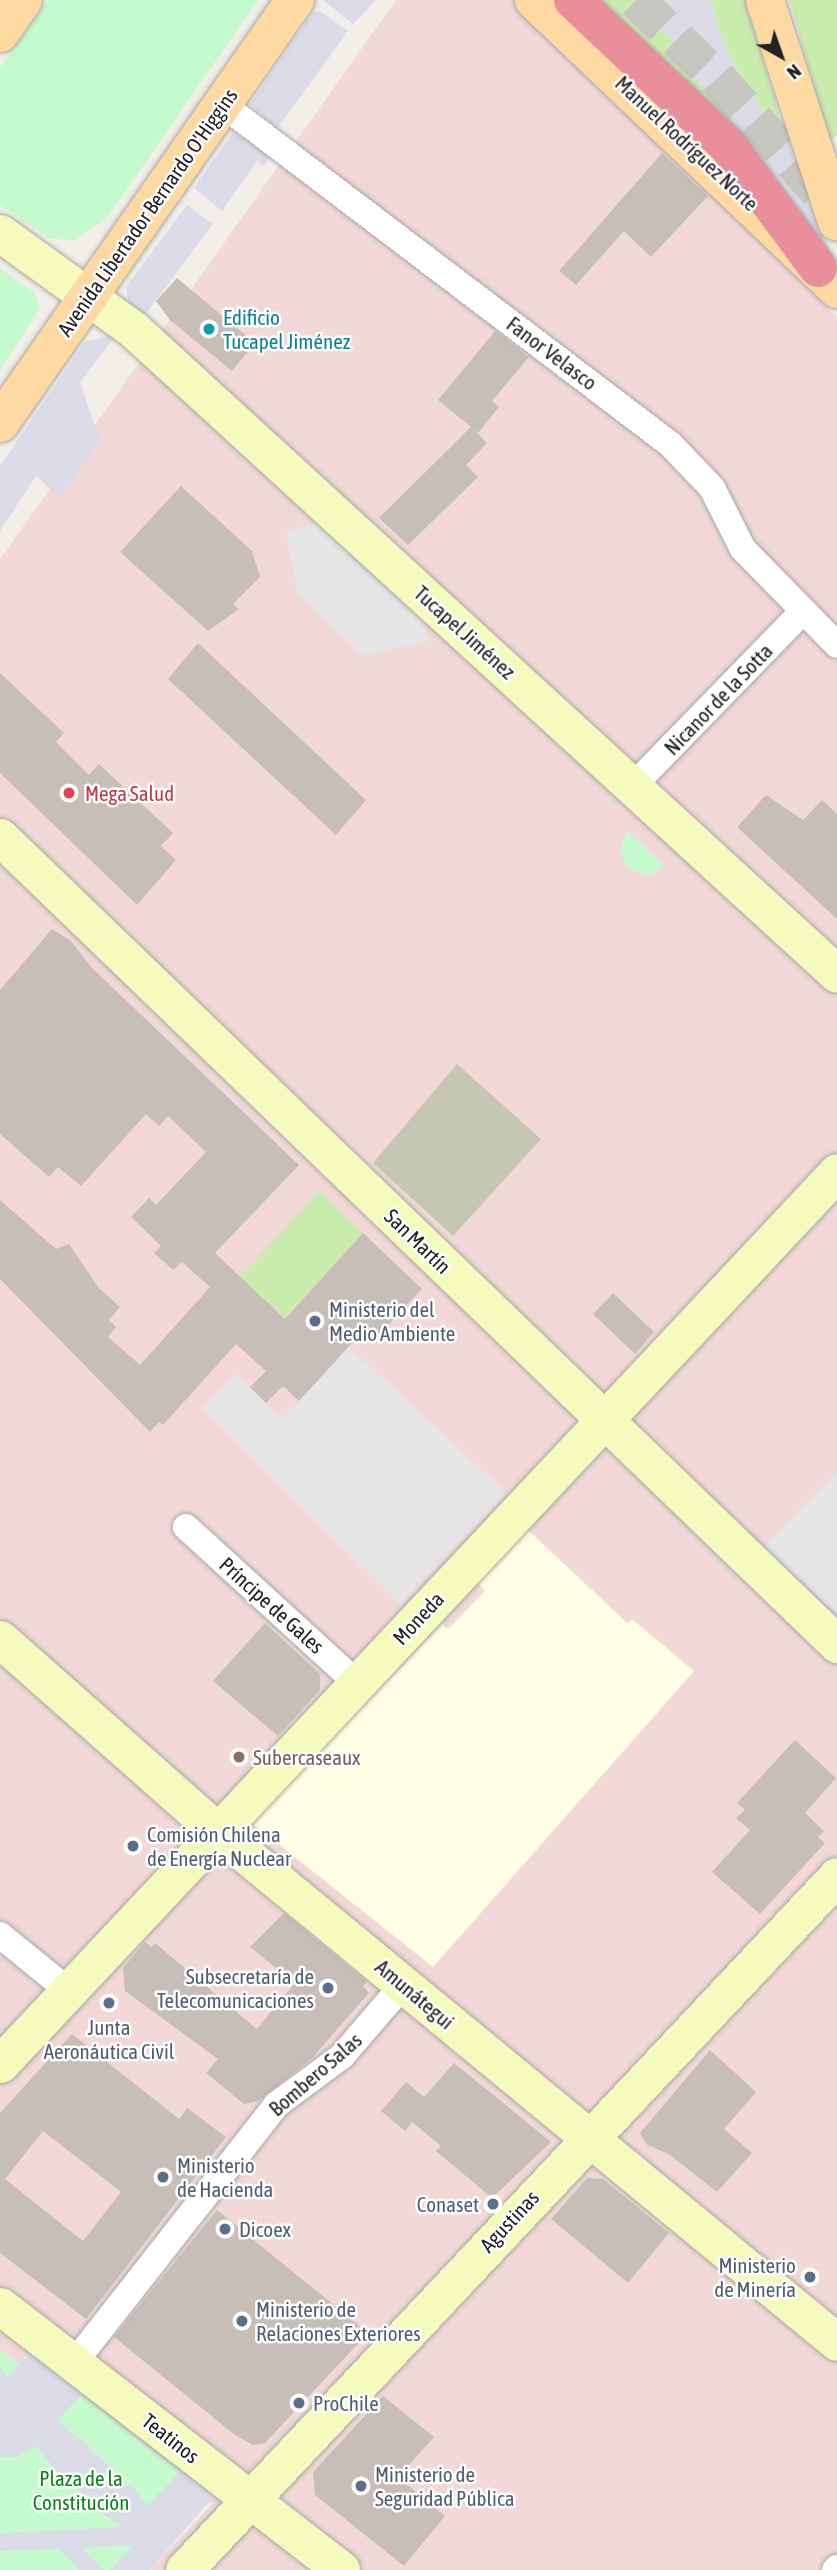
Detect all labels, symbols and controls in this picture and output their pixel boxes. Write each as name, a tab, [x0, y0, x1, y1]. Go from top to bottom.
north arrow	[746, 21, 816, 91]
text: N	[783, 60, 806, 84]
street label: Manuel Rodríguez Norte	[610, 70, 764, 216]
street label: Avenida Libertador Bernardo O'Higgins	[52, 83, 242, 341]
place label: Edificio Tucapel Jiménez	[223, 304, 350, 354]
street label: Fanor Velasco	[502, 311, 602, 395]
marker: Edificio Tucapel Jiménez	[201, 321, 217, 337]
street label: Tucapel Jiménez	[409, 580, 521, 684]
street label: Nicanor de la Sotta	[659, 638, 777, 760]
place label: Mega Salud	[85, 780, 174, 806]
marker: Mega Salud	[59, 783, 79, 803]
street label: San Martín	[380, 1203, 456, 1279]
place label: Ministerio del Medio Ambiente	[329, 1296, 455, 1346]
marker: Ministerio del Medio Ambiente	[307, 1313, 323, 1329]
street label: Príncipe de Gales	[215, 1551, 329, 1659]
street label: Moneda	[387, 1586, 449, 1650]
place label: Subercaseaux	[253, 1744, 361, 1770]
marker: Subercaseaux	[231, 1749, 247, 1765]
place label: Comisión Chilena de Energía Nuclear	[147, 1821, 291, 1871]
marker: Comisión Chilena de Energía Nuclear	[125, 1838, 141, 1854]
street label: Amunátegui	[371, 1954, 459, 2034]
place label: Subsecretaría de Telecomunicaciones	[157, 1963, 314, 2013]
marker: Subsecretaría de Telecomunicaciones	[320, 1980, 336, 1996]
marker: Junta Aeronáutica Civil	[101, 1995, 117, 2011]
place label: Junta Aeronáutica Civil	[44, 2014, 174, 2064]
street label: Bombero Salas	[263, 2027, 367, 2121]
place label: Ministerio de Hacienda	[177, 2152, 273, 2202]
marker: Ministerio de Hacienda	[155, 2169, 171, 2185]
street label: Agustinas	[474, 2185, 544, 2257]
place label: Conaset	[417, 2191, 479, 2217]
marker: Conaset	[485, 2196, 501, 2212]
place label: Dicoex	[239, 2216, 291, 2242]
marker: Dicoex	[217, 2221, 233, 2237]
place label: Ministerio de Minería	[714, 2252, 796, 2302]
marker: Ministerio de Minería	[802, 2269, 818, 2285]
place label: Ministerio de Relaciones Exteriores	[256, 2296, 421, 2346]
marker: Ministerio de Relaciones Exteriores	[234, 2313, 250, 2329]
place label: ProChile	[313, 2390, 379, 2416]
marker: ProChile	[291, 2395, 307, 2411]
street label: Teatinos	[137, 2408, 205, 2468]
place label: Ministerio de Seguridad Pública	[375, 2461, 514, 2511]
park label: Plaza de la Constitución	[33, 2465, 129, 2515]
marker: Ministerio de Seguridad Pública	[353, 2478, 369, 2494]

